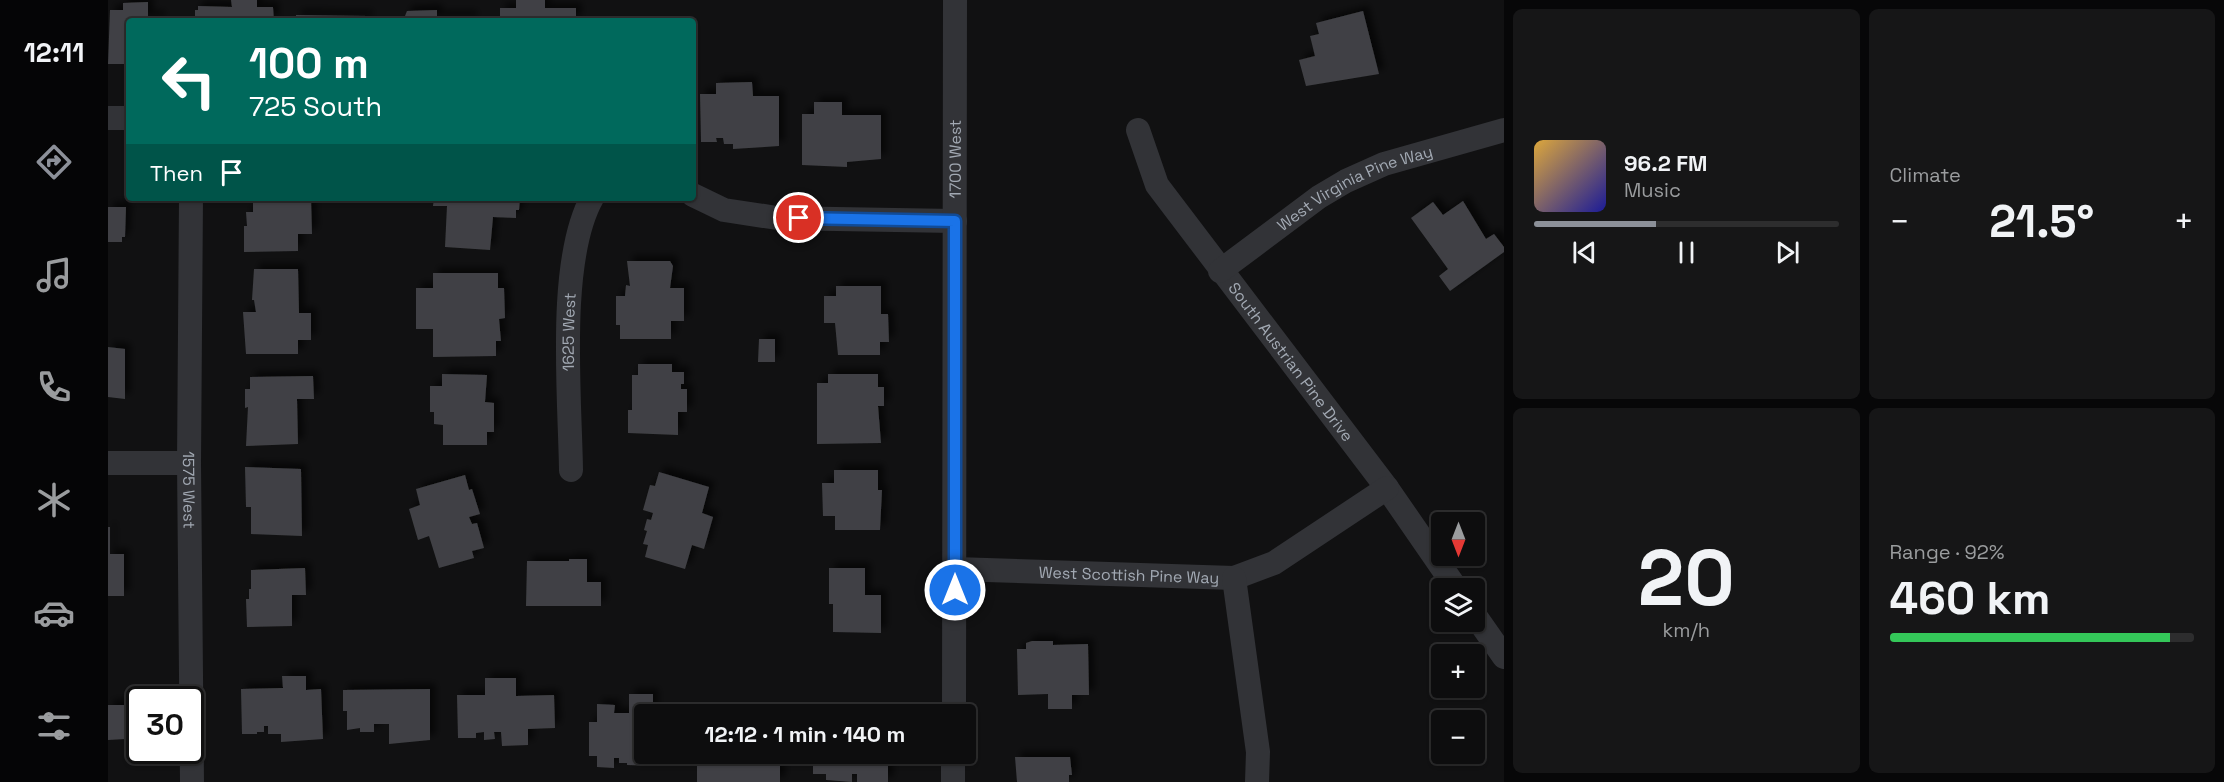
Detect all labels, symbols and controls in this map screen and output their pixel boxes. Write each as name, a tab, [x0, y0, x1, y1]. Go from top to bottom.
text: 12:11	[24, 35, 84, 70]
text: 100 m	[249, 37, 369, 90]
icon: left	[150, 42, 228, 120]
text: 725 South	[249, 89, 382, 124]
street label: 1700 West	[944, 119, 965, 199]
street label: West Virginia Pine Way	[1273, 140, 1435, 235]
icon: directions	[33, 141, 75, 183]
text: 96.2 FM	[1624, 149, 1708, 177]
icon: arrive	[215, 156, 248, 189]
text: Then	[150, 159, 203, 187]
text: Climate	[1890, 162, 1961, 188]
text: Music	[1624, 177, 1681, 203]
pin	[773, 192, 824, 243]
text: 21.5°	[1989, 193, 2094, 250]
icon: arrive	[782, 201, 815, 234]
text: −	[1890, 201, 1910, 243]
text: +	[2174, 201, 2194, 243]
icon: previous	[1568, 236, 1601, 269]
icon: pause	[1670, 236, 1703, 269]
icon: next	[1771, 236, 1804, 269]
icon: music	[33, 254, 75, 296]
street label: South Austrian Pine Drive	[1224, 278, 1358, 446]
street label: 1625 West	[557, 292, 580, 371]
icon: phone	[33, 366, 75, 408]
street label: 1575 West	[178, 451, 200, 529]
icon: climate	[33, 479, 75, 521]
north arrow	[1431, 512, 1485, 566]
map controls	[1431, 512, 1485, 764]
text: 20	[1638, 528, 1735, 628]
text: Range · 92%	[1890, 539, 2004, 565]
position arrow	[923, 558, 987, 622]
street label: West Scottish Pine Way	[1038, 561, 1219, 588]
text: 460 km	[1890, 570, 2050, 627]
button: layers	[1431, 578, 1485, 632]
icon: car	[33, 592, 75, 634]
text: km/h	[1662, 617, 1710, 643]
button: +	[1431, 644, 1485, 698]
speed limit sign: 30	[126, 686, 204, 764]
icon: filters	[33, 705, 75, 747]
button: −	[1431, 710, 1485, 764]
text: 12:12 · 1 min · 140 m	[705, 720, 905, 748]

